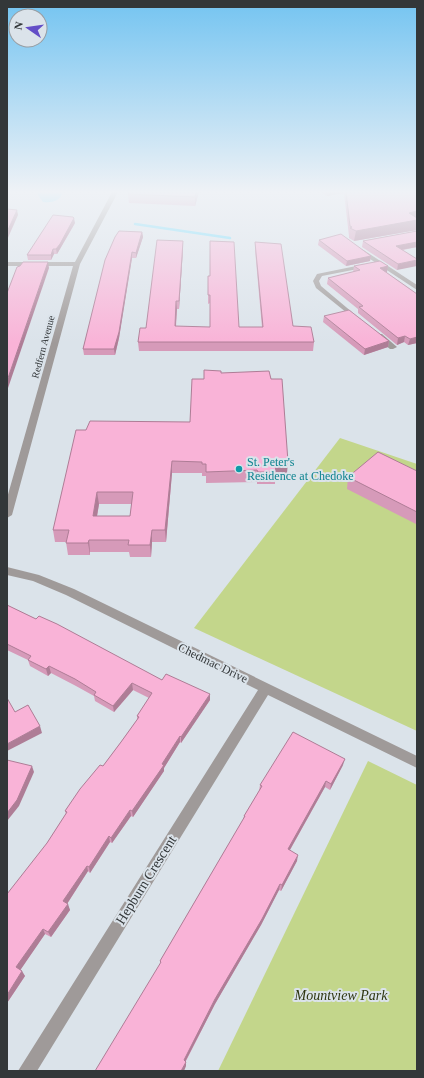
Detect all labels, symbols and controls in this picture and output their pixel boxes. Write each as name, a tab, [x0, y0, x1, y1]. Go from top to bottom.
north arrow	[8, 8, 48, 48]
text: N	[12, 20, 25, 31]
street label: Redfern Avenue	[29, 314, 57, 380]
place label: St. Peter's Residence at Chedoke	[247, 455, 354, 483]
marker: St. Peter's Residence at Chedoke	[234, 464, 244, 474]
street label: Chedmac Drive	[176, 640, 250, 686]
street label: Hepburn Crescent	[113, 833, 179, 927]
park label: Mountview Park	[294, 988, 388, 1003]

